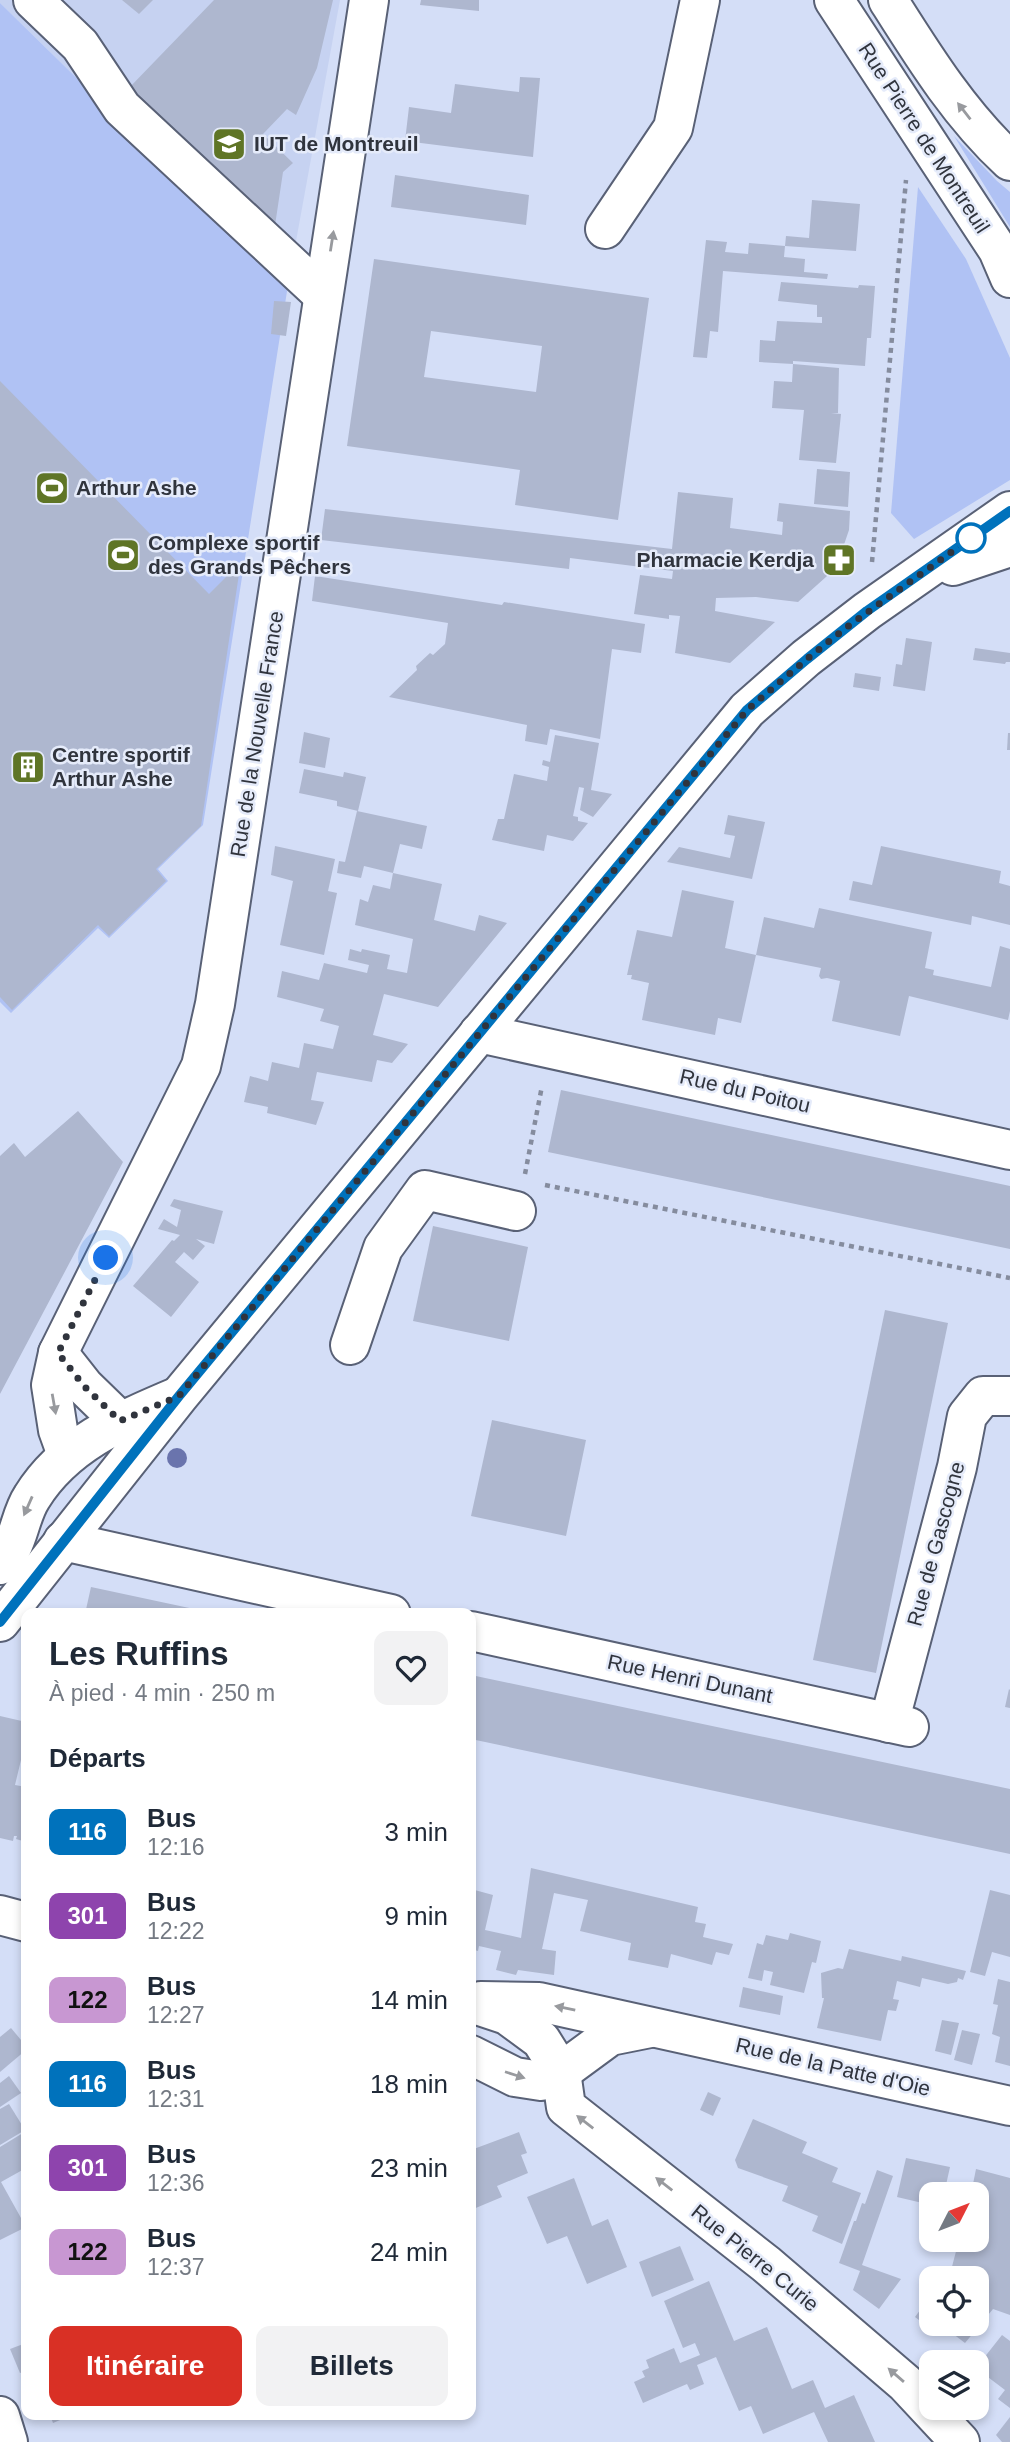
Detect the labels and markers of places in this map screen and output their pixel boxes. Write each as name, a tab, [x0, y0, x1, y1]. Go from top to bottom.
school or university icon: IUT de Montreuil	[210, 125, 248, 163]
place label: IUT de Montreuil	[254, 132, 419, 155]
sports icon: Arthur Ashe	[33, 469, 71, 507]
place label: Arthur Ashe	[76, 476, 197, 499]
unlabelled marker	[956, 523, 986, 553]
place label: Complexe sportif des Grands Pêchers	[148, 531, 351, 578]
sports icon: Complexe sportif des Grands Pêchers	[104, 536, 142, 574]
pharmacy icon: Pharmacie Kerdja	[820, 541, 858, 579]
place label: Pharmacie Kerdja	[637, 548, 814, 571]
place label: Centre sportif Arthur Ashe	[52, 743, 191, 790]
building icon: Centre sportif Arthur Ashe	[9, 748, 47, 786]

